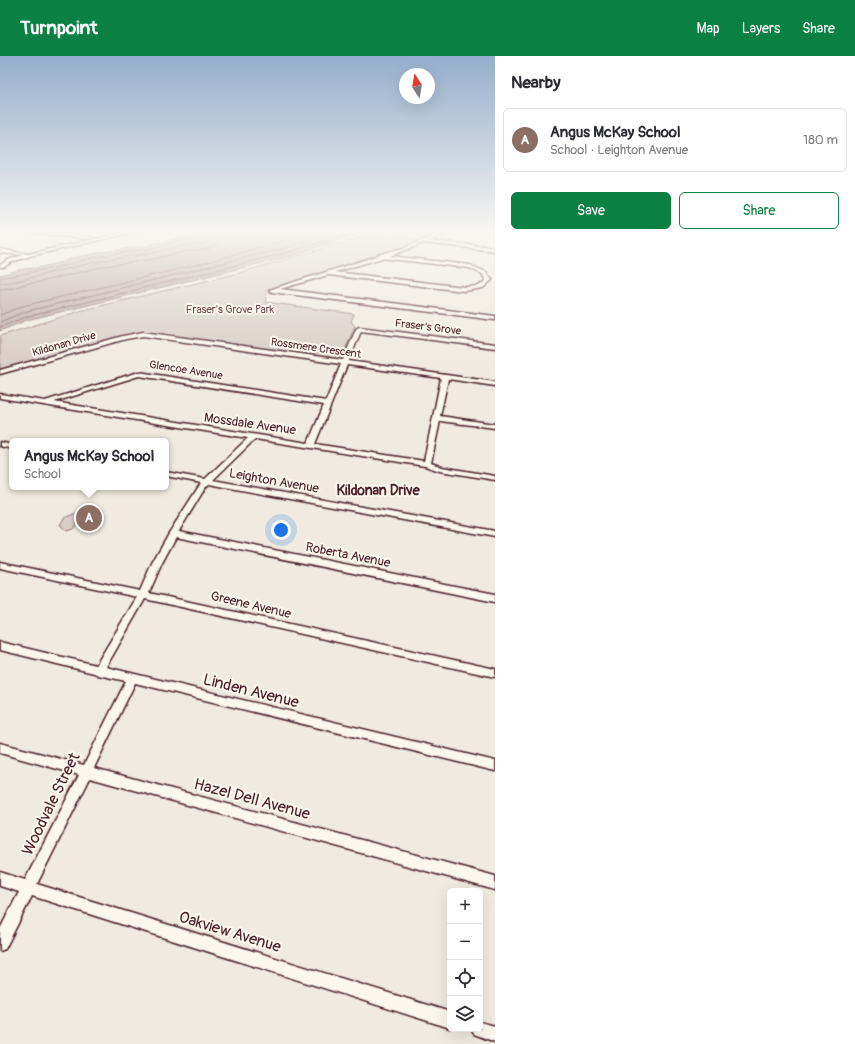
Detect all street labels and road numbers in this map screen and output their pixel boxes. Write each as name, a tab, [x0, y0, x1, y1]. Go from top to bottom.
street label: Fraser's Grove	[394, 316, 462, 338]
street label: Kildonan Drive	[31, 329, 98, 359]
street label: Rossmere Crescent	[270, 335, 363, 361]
street label: Glencoe Avenue	[148, 358, 224, 382]
street label: Mossdale Avenue	[203, 410, 298, 438]
street label: Leighton Avenue	[228, 465, 321, 497]
street label: Roberta Avenue	[304, 539, 392, 571]
street label: Greene Avenue	[209, 588, 293, 622]
street label: Linden Avenue	[201, 669, 301, 713]
street label: Woodvale Street	[17, 749, 85, 859]
street label: Hazel Dell Avenue	[192, 774, 312, 824]
street label: Oakview Avenue	[177, 907, 284, 957]

